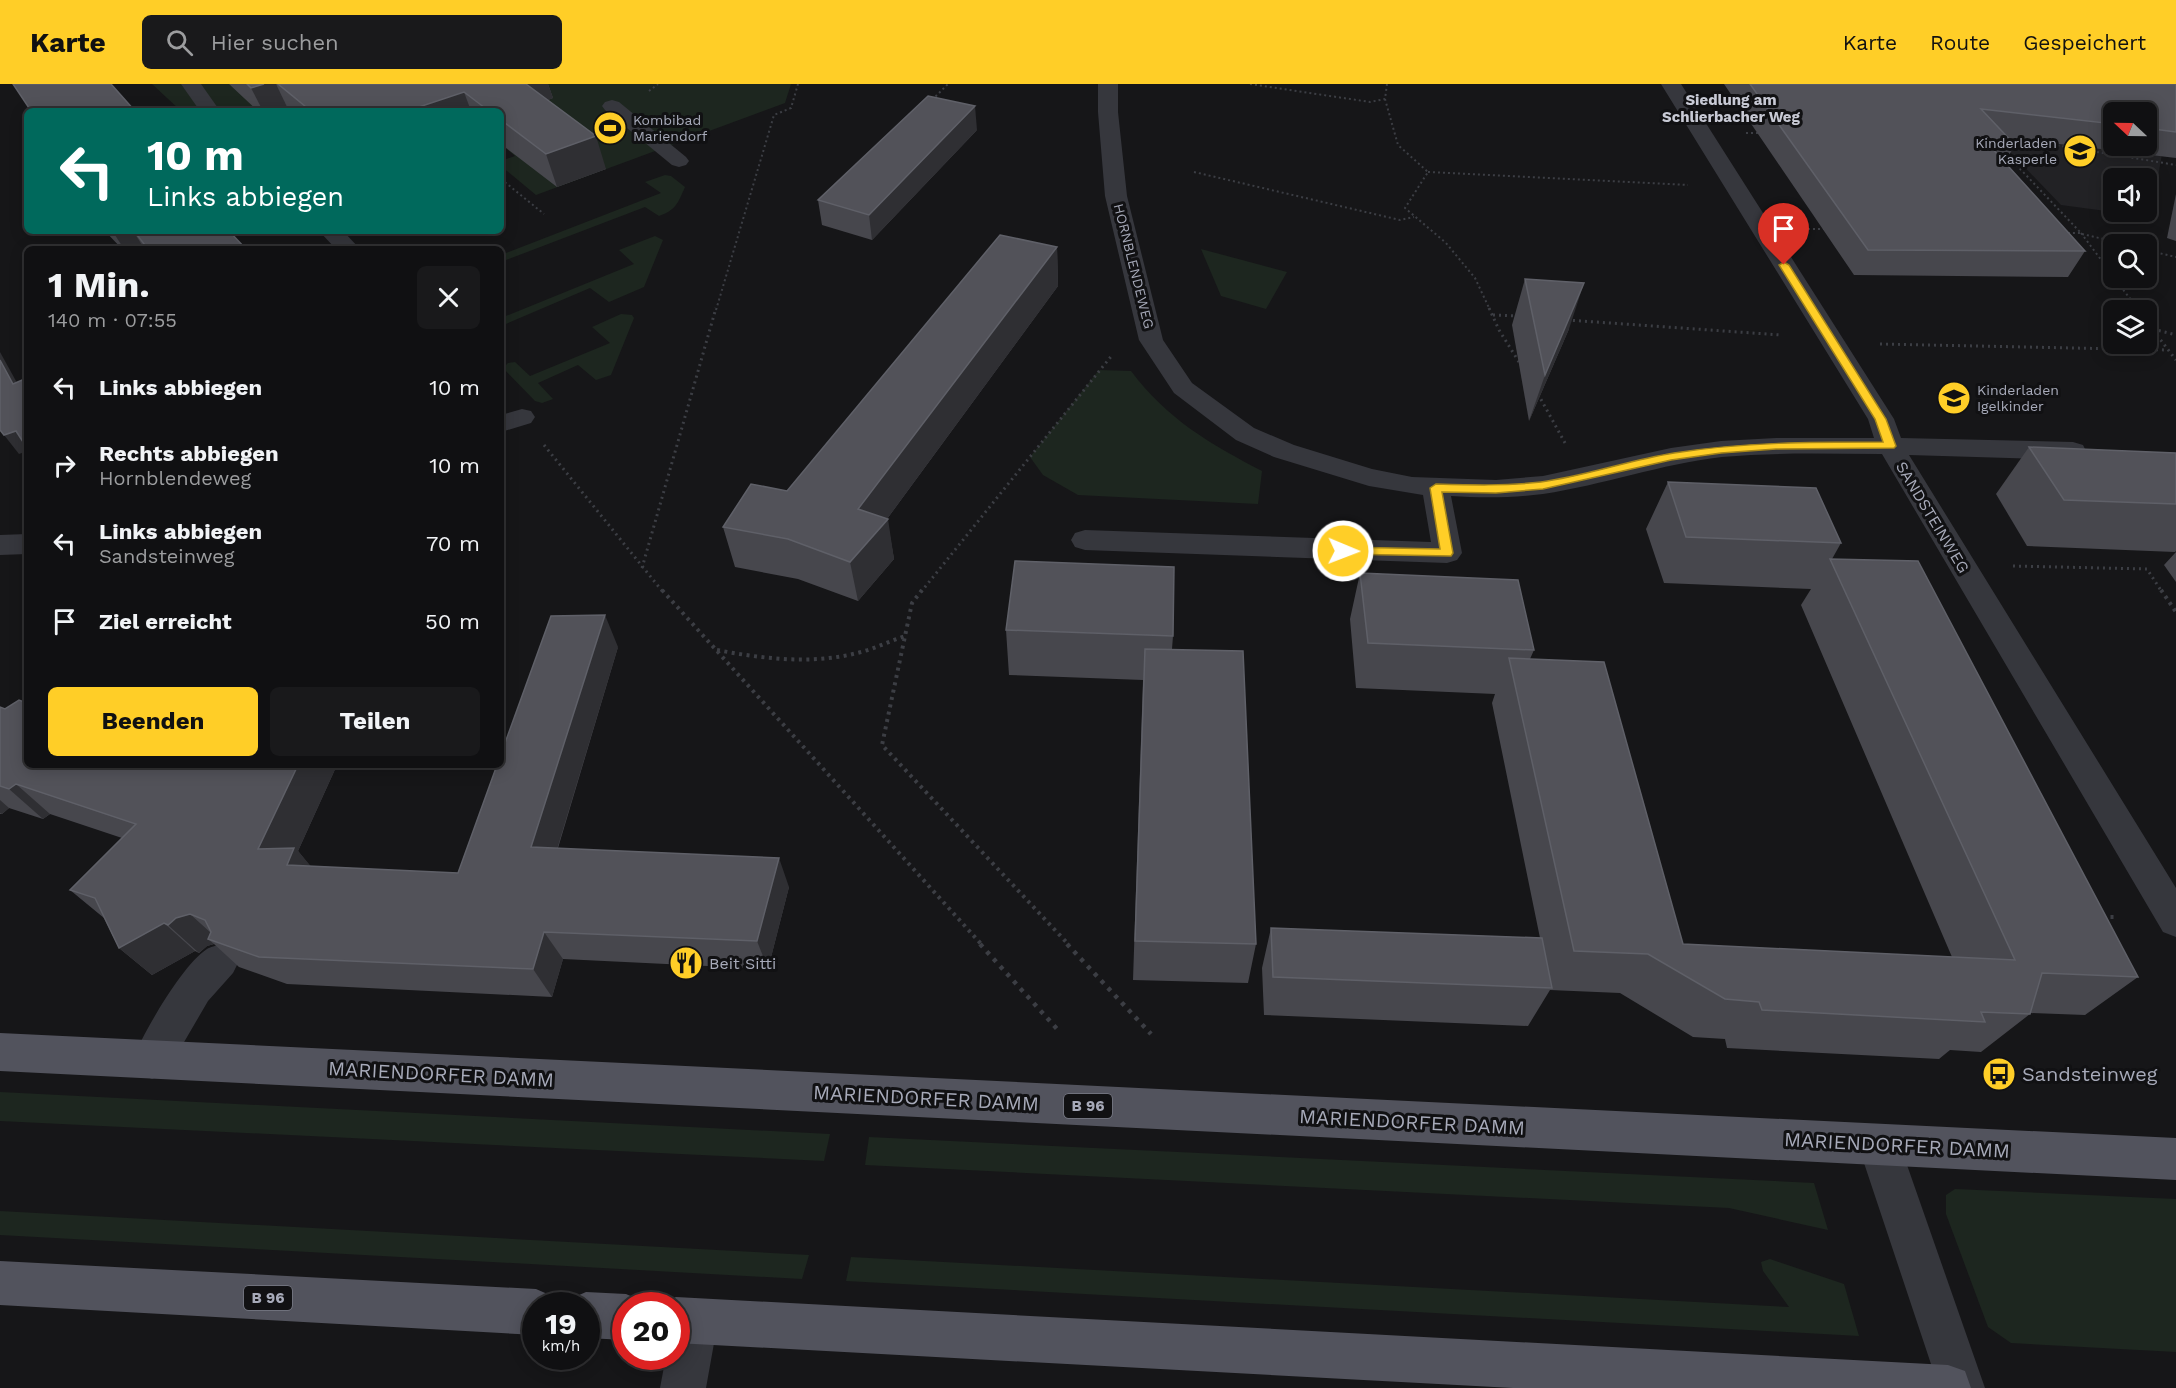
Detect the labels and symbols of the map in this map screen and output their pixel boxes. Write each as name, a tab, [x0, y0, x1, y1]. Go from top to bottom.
district label: Siedlung am Schlierbacher Weg	[1662, 91, 1801, 126]
north arrow	[2103, 102, 2157, 156]
sports icon: Kombibad Mariendorf	[592, 110, 628, 146]
place label: Kombibad Mariendorf	[633, 112, 708, 144]
school or university icon: Kinderladen Kasperle	[2062, 133, 2098, 169]
place label: Kinderladen Kasperle	[1975, 135, 2057, 167]
street label: HORNBLENDEWEG	[1111, 202, 1157, 330]
pin	[1758, 203, 1809, 265]
school or university icon: Kinderladen Igelkinder	[1936, 380, 1972, 416]
place label: Kinderladen Igelkinder	[1977, 382, 2059, 414]
street label: SANDSTEINWEG	[1892, 458, 1973, 577]
position arrow	[1311, 519, 1375, 583]
restaurant icon: Beit Sitti	[668, 945, 704, 981]
place label: Beit Sitti	[709, 954, 776, 973]
street label: MARIENDORFER DAMM	[328, 1056, 554, 1092]
bus stop icon: Sandsteinweg	[1981, 1056, 2017, 1092]
place label: Sandsteinweg	[2022, 1062, 2158, 1086]
street label: MARIENDORFER DAMM	[813, 1080, 1039, 1116]
road number: B 96	[1064, 1094, 1112, 1118]
street label: MARIENDORFER DAMM	[1299, 1104, 1525, 1140]
street label: MARIENDORFER DAMM	[1784, 1127, 2010, 1163]
road number: B 96	[244, 1286, 292, 1310]
speed limit sign: 20	[612, 1292, 690, 1370]

